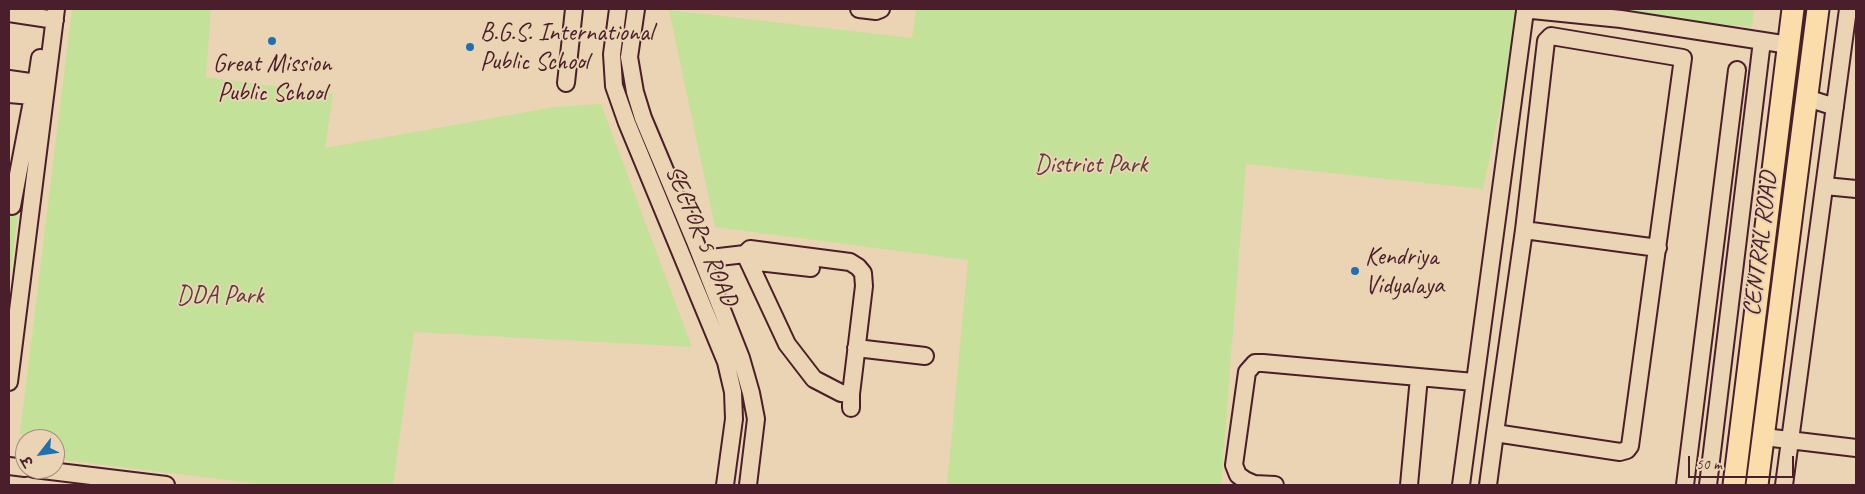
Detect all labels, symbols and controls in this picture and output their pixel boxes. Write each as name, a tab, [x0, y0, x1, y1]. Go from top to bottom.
place label: B.G.S. International Public School	[480, 18, 653, 77]
marker: Great Mission Public School	[266, 35, 278, 47]
marker: B.G.S. International Public School	[464, 41, 476, 53]
place label: Great Mission Public School	[213, 49, 331, 108]
park label: District Park	[1035, 150, 1147, 180]
street label: SECTOR 5 ROAD	[658, 161, 744, 311]
street label: CENTRAL ROAD	[1737, 170, 1785, 318]
place label: Kendriya Vidyalaya	[1365, 242, 1444, 301]
marker: Kendriya Vidyalaya	[1349, 265, 1361, 277]
park label: DDA Park	[177, 281, 263, 311]
north arrow	[15, 429, 65, 479]
scale bar	[1690, 446, 1796, 478]
text: उ	[18, 453, 37, 470]
text: 50 m	[1696, 455, 1722, 474]

